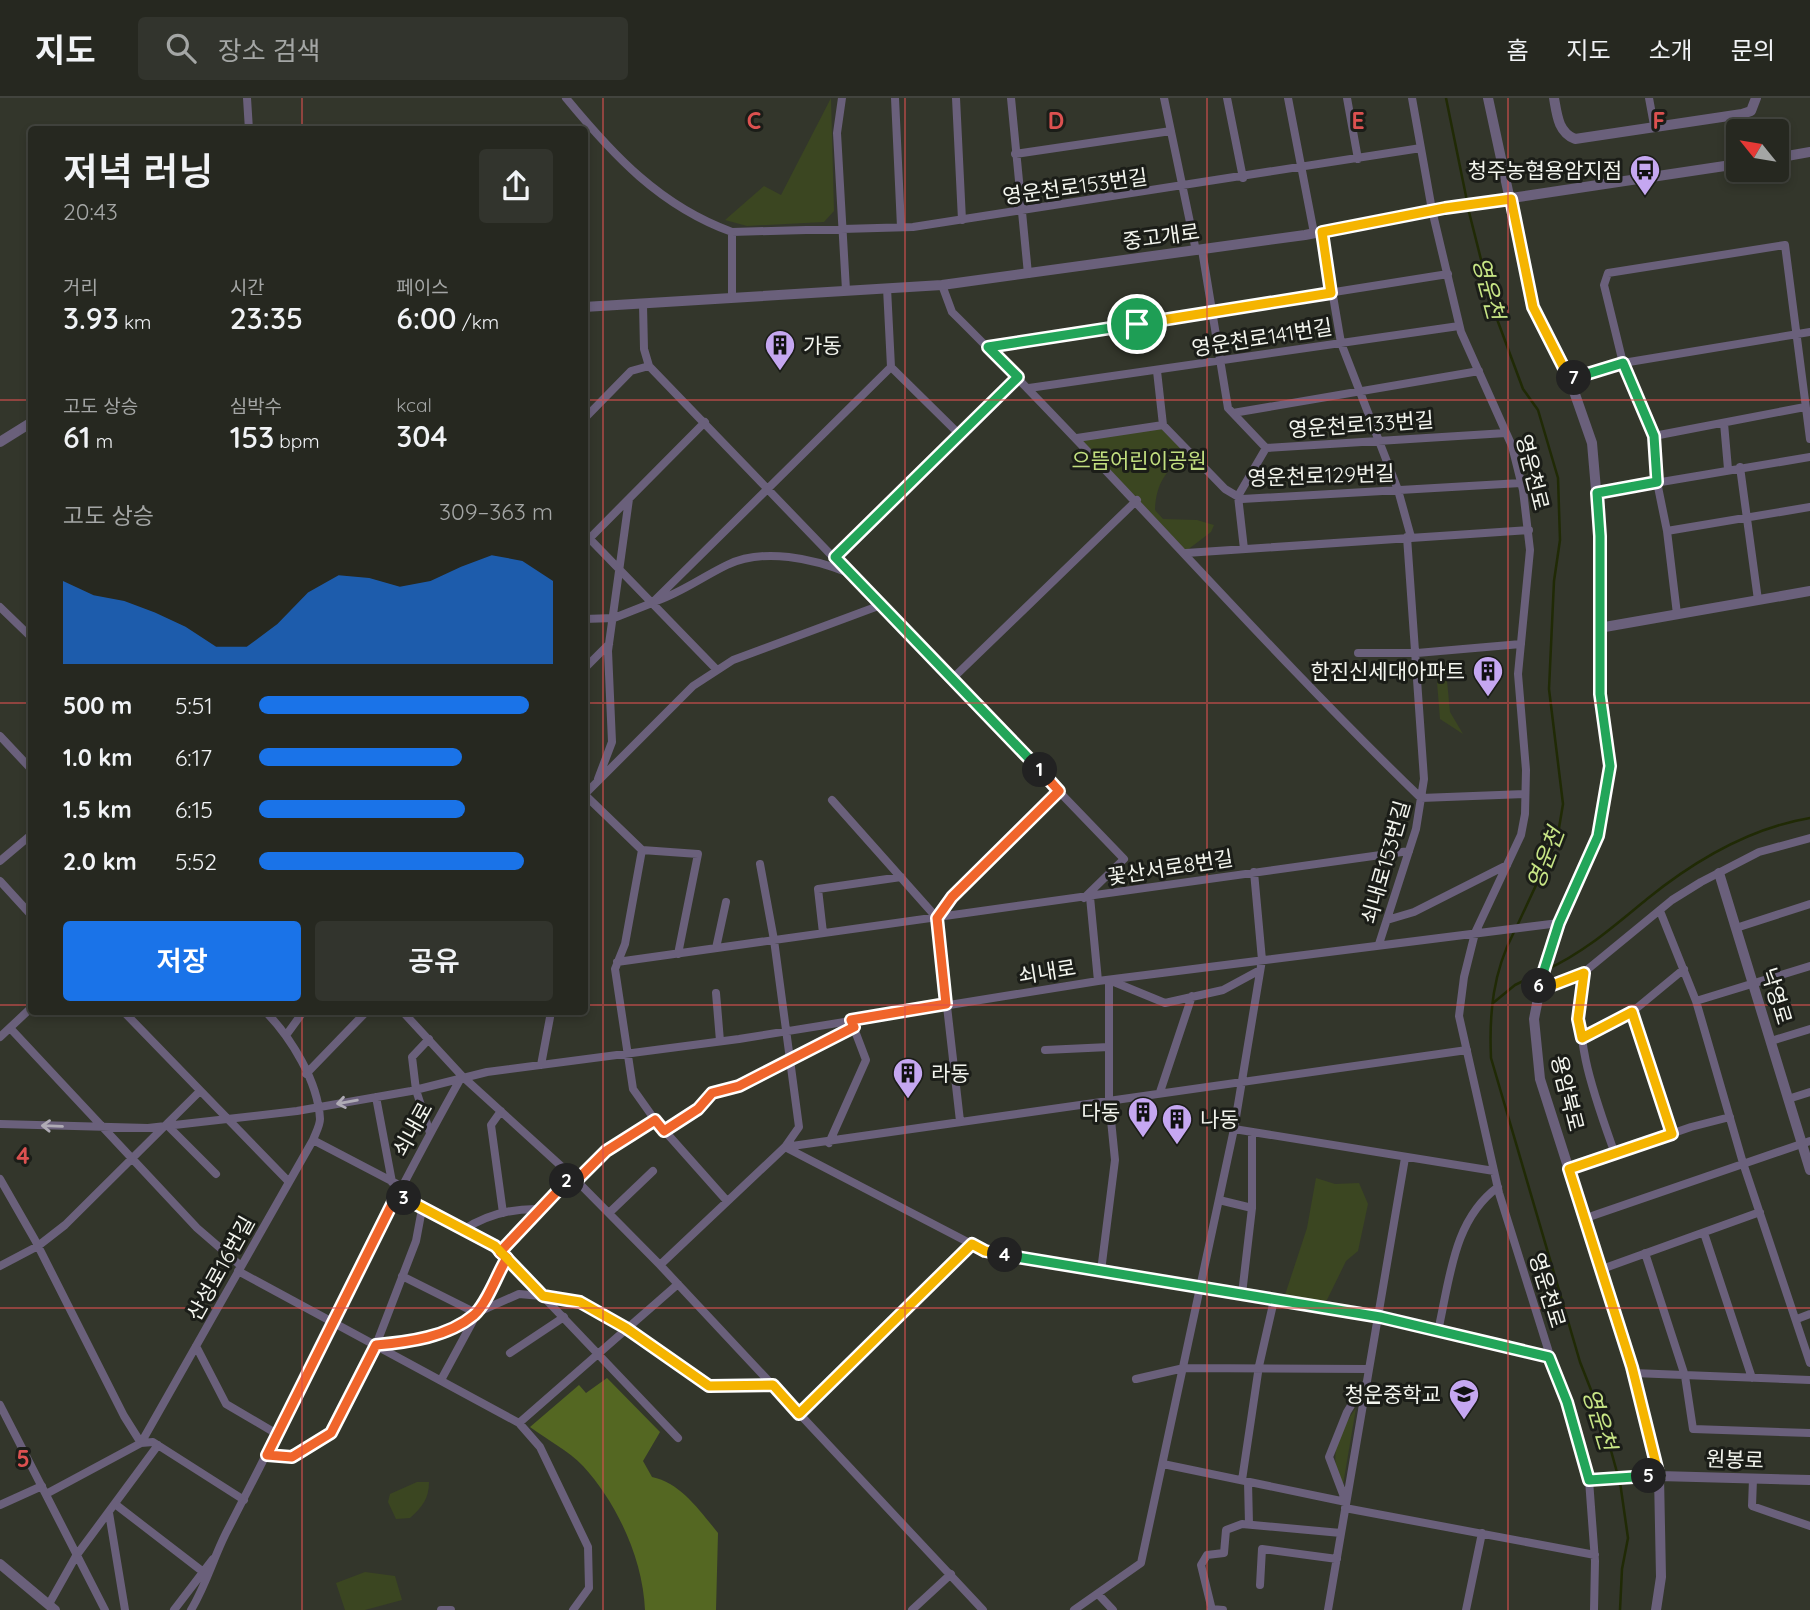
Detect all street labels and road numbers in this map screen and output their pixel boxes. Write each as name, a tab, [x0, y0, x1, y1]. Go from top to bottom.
street label: 영운천로153번길	[1001, 163, 1149, 209]
street label: 중고개로	[1121, 218, 1201, 254]
street label: 영운천로141번길	[1190, 313, 1334, 361]
street label: 영운천로133번길	[1287, 406, 1435, 442]
street label: 영운천로	[1511, 431, 1555, 513]
street label: 영운천로129번길	[1247, 459, 1395, 491]
street label: 쇠내로153번길	[1355, 797, 1415, 927]
street label: 꽃산서로8번길	[1105, 844, 1235, 890]
street label: 쇠내로	[1016, 954, 1078, 988]
street label: 낙영로	[1756, 964, 1798, 1028]
street label: 용암북로	[1546, 1052, 1590, 1134]
street label: 쇠내로	[387, 1097, 437, 1161]
street label: 산성로16번길	[181, 1211, 259, 1325]
street label: 영운천로	[1524, 1249, 1572, 1331]
street label: 원봉로	[1706, 1445, 1764, 1473]

